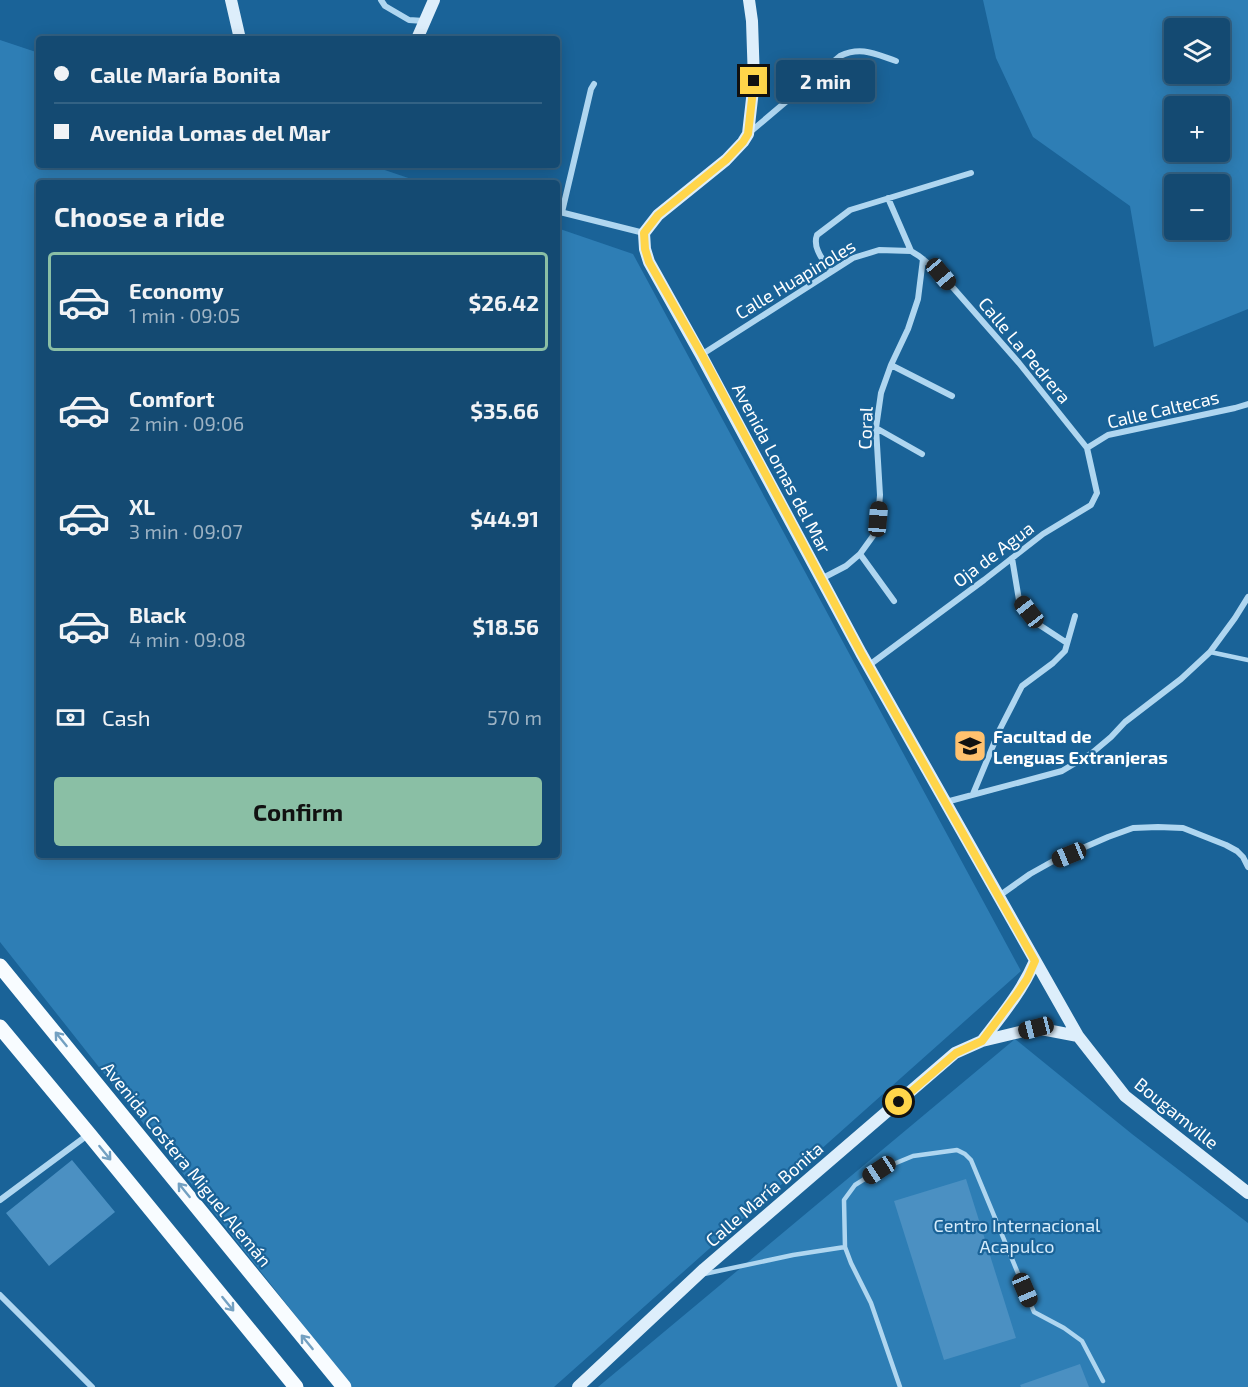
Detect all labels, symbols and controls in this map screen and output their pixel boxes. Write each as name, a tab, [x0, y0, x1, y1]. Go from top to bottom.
map controls	[1164, 18, 1230, 240]
button: layers	[1164, 18, 1230, 84]
callout: 2 min	[775, 60, 874, 102]
text: Calle María Bonita	[90, 61, 280, 87]
route end	[740, 67, 767, 94]
text: 2 min	[800, 69, 851, 93]
button: +	[1164, 96, 1230, 162]
text: Avenida Lomas del Mar	[90, 119, 330, 145]
button: −	[1164, 174, 1230, 240]
text: Choose a ride	[54, 200, 225, 232]
street label: Calle Huapinoles	[731, 234, 859, 324]
car	[923, 254, 959, 294]
icon: car	[57, 275, 111, 329]
text: Economy	[129, 277, 224, 303]
text: $26.42	[468, 289, 539, 315]
street label: Calle La Pedrera	[974, 292, 1076, 408]
text: 1 min · 09:05	[129, 303, 240, 327]
street label: Avenida Lomas del Mar	[728, 379, 836, 557]
icon: car	[57, 383, 111, 437]
text: Comfort	[129, 385, 214, 411]
street label: Calle Caltecas	[1105, 385, 1221, 433]
text: $35.66	[470, 397, 539, 423]
street label: Coral	[853, 406, 877, 450]
text: 2 min · 09:06	[129, 411, 244, 435]
icon: car	[57, 491, 111, 545]
text: XL	[129, 493, 155, 519]
car	[867, 500, 889, 538]
text: $44.91	[470, 505, 539, 531]
street label: Oja de Agua	[948, 517, 1038, 591]
text: 3 min · 09:07	[129, 519, 243, 543]
car	[1011, 592, 1047, 632]
icon: car	[57, 599, 111, 653]
text: Black	[129, 601, 186, 627]
text: $18.56	[473, 613, 539, 639]
text: 4 min · 09:08	[129, 627, 246, 651]
icon: cash	[54, 701, 87, 734]
text: Cash	[102, 704, 151, 730]
text: 570 m	[487, 705, 542, 729]
place label: Facultad de Lenguas Extranjeras	[993, 725, 1168, 768]
school or university icon: Facultad de Lenguas Extranjeras	[952, 728, 988, 764]
button: Confirm	[54, 777, 542, 846]
car	[1049, 840, 1089, 870]
car	[1016, 1015, 1056, 1041]
one-way arrow	[54, 1032, 67, 1048]
street label: Avenida Costera Miguel Alemán	[97, 1057, 277, 1271]
street label: Bougamville	[1131, 1072, 1223, 1154]
route start	[885, 1088, 912, 1115]
street label: Calle María Bonita	[701, 1137, 827, 1251]
one-way arrow	[98, 1145, 111, 1161]
car	[859, 1153, 899, 1187]
one-way arrow	[178, 1183, 191, 1199]
park label: Centro Internacional Acapulco	[934, 1214, 1101, 1257]
car	[1010, 1270, 1040, 1310]
one-way arrow	[221, 1296, 235, 1311]
one-way arrow	[300, 1335, 314, 1350]

